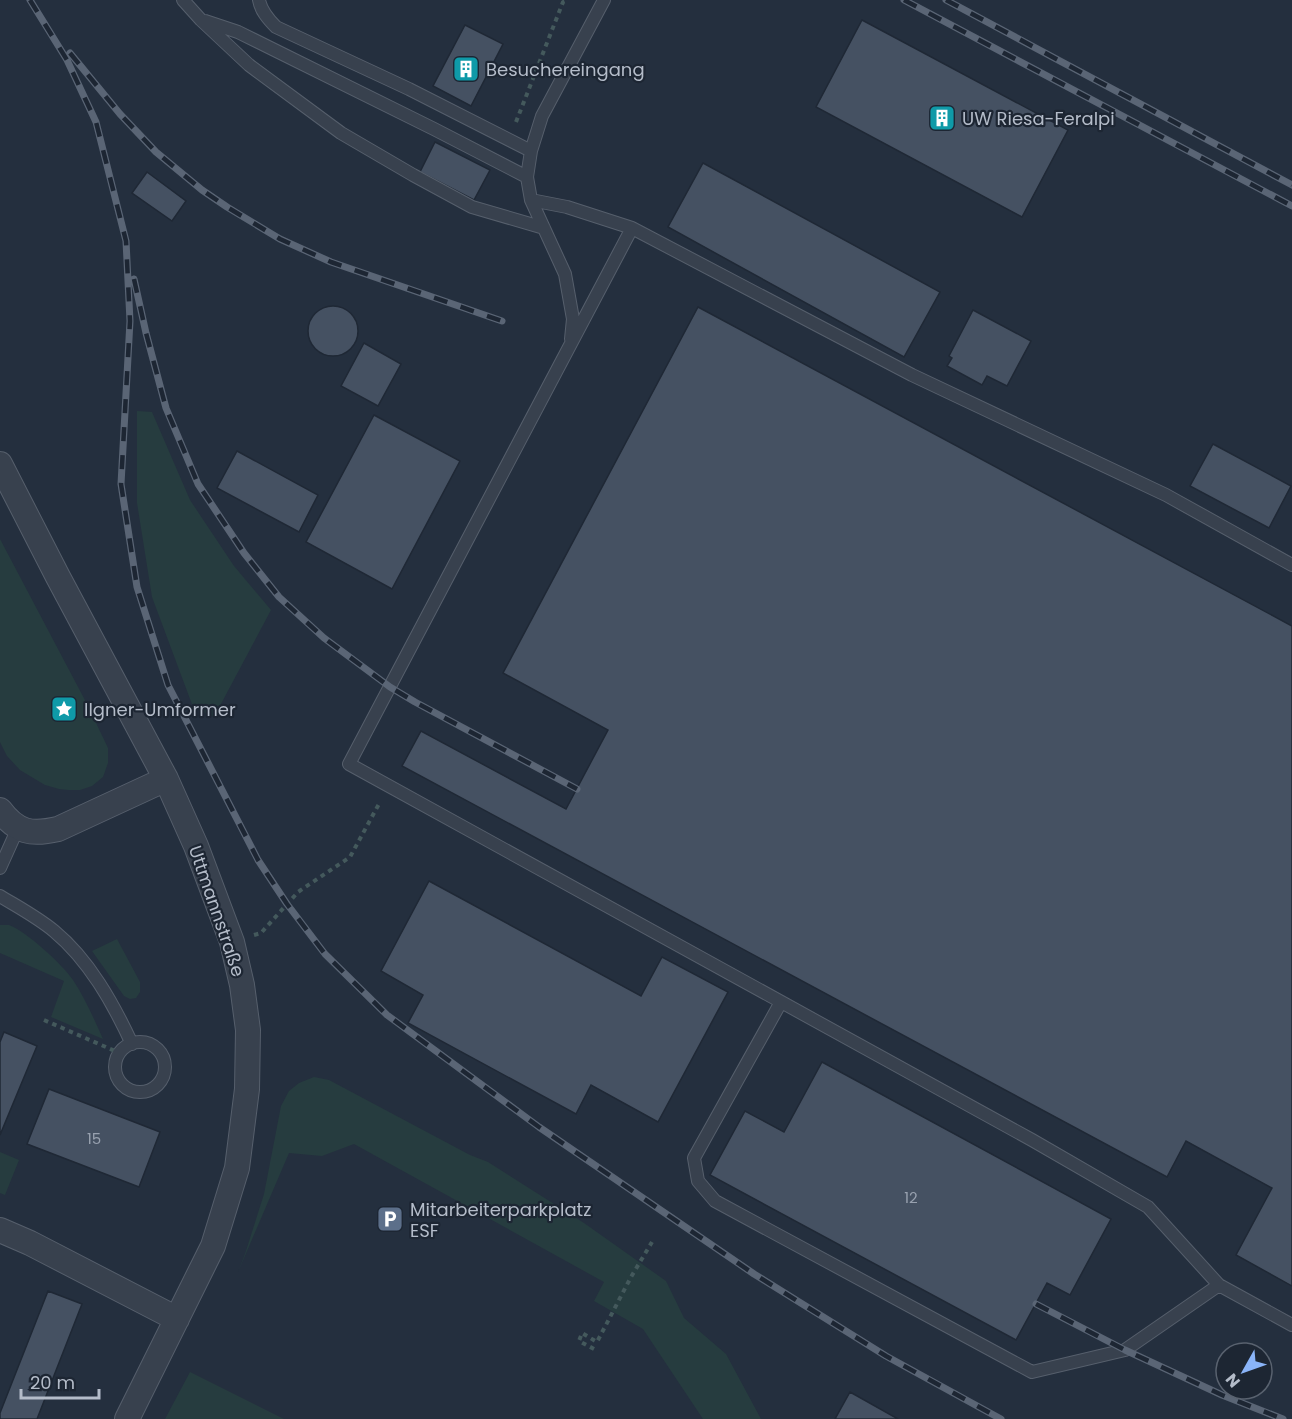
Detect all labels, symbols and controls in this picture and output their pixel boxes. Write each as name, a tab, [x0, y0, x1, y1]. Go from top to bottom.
building icon: Besuchereingang	[451, 54, 481, 84]
place label: Besuchereingang	[486, 57, 645, 82]
building icon: UW Riesa-Feralpi	[927, 103, 957, 133]
place label: UW Riesa-Feralpi	[962, 106, 1115, 131]
place icon: Ilgner-Umformer	[49, 694, 79, 724]
place label: Ilgner-Umformer	[84, 697, 236, 722]
street label: Uttmannstraße	[183, 842, 251, 980]
house number: 15	[87, 1128, 101, 1149]
house number: 12	[904, 1187, 918, 1208]
place label: Mitarbeiterparkplatz ESF	[410, 1197, 591, 1243]
parking icon: Mitarbeiterparkplatz ESF	[375, 1204, 405, 1234]
north arrow	[1214, 1341, 1274, 1401]
scale bar	[21, 1362, 99, 1400]
text: N	[1220, 1368, 1246, 1392]
text: 20 m	[30, 1370, 75, 1395]

